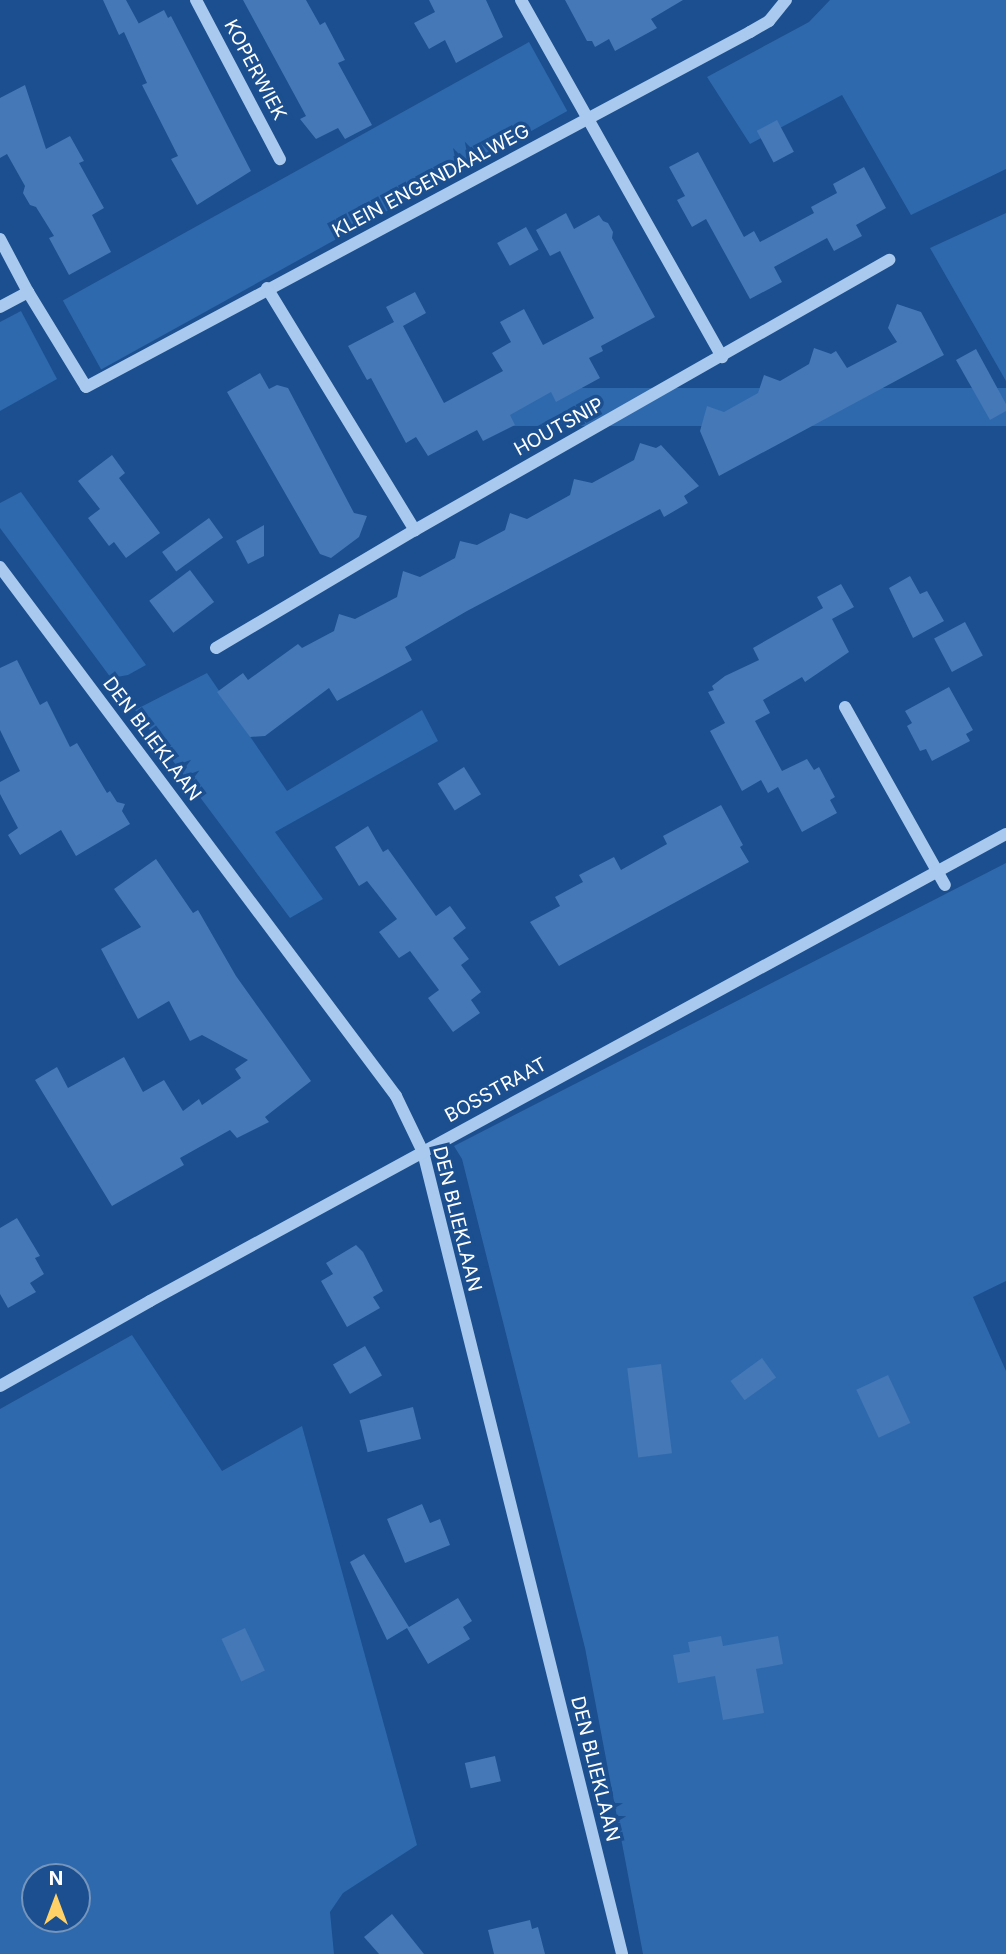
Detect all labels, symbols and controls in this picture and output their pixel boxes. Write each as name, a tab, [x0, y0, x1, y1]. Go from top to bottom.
street label: KOPERWIEK	[219, 16, 291, 124]
street label: KLEIN ENGENDAALWEG	[329, 119, 533, 243]
street label: HOUTSNIP	[510, 393, 608, 461]
street label: DEN BLIEKLAAN	[98, 673, 206, 805]
street label: BOSSTRAAT	[441, 1053, 551, 1127]
street label: DEN BLIEKLAAN	[428, 1144, 486, 1294]
street label: DEN BLIEKLAAN	[566, 1694, 624, 1844]
north arrow	[21, 1863, 91, 1933]
text: N	[49, 1867, 63, 1890]

